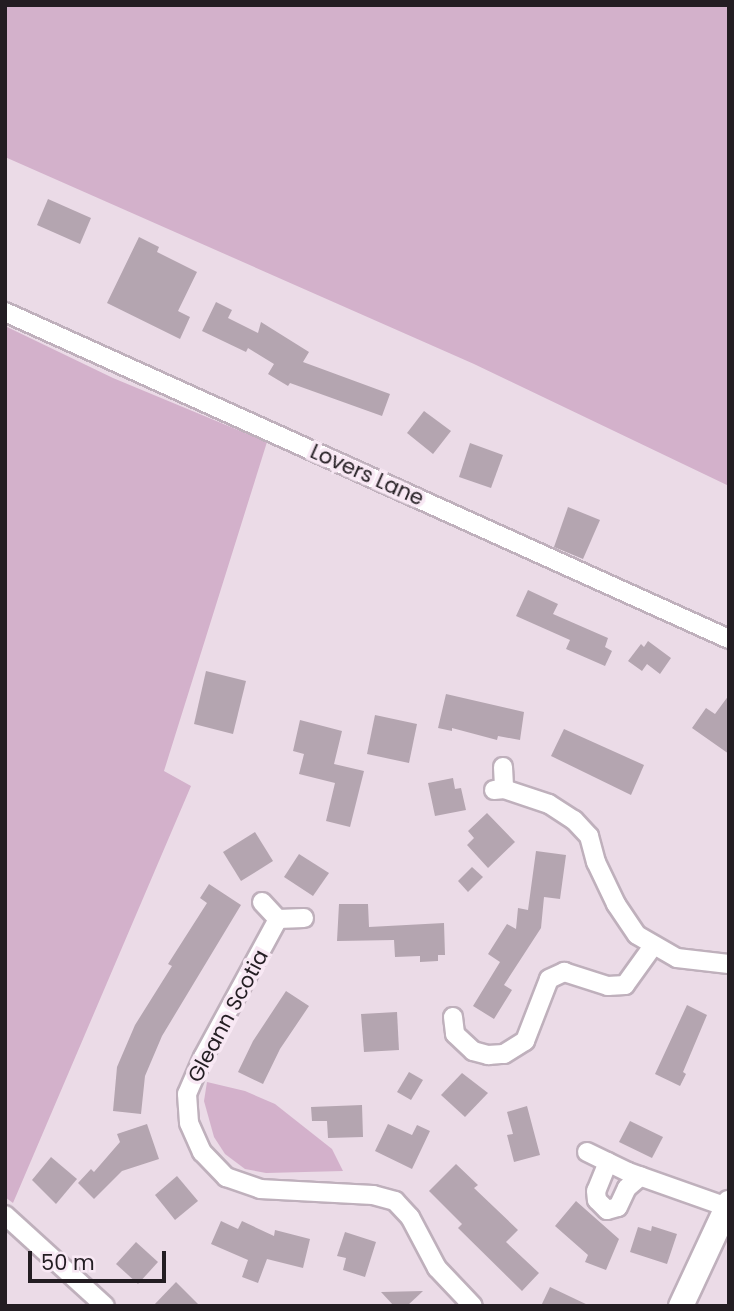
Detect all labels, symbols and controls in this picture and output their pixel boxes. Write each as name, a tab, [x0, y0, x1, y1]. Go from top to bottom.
street label: Lovers Lane	[306, 439, 428, 511]
street label: Gleann Scotia	[182, 945, 274, 1087]
scale bar	[32, 1238, 170, 1282]
text: 50 m	[41, 1248, 95, 1277]

